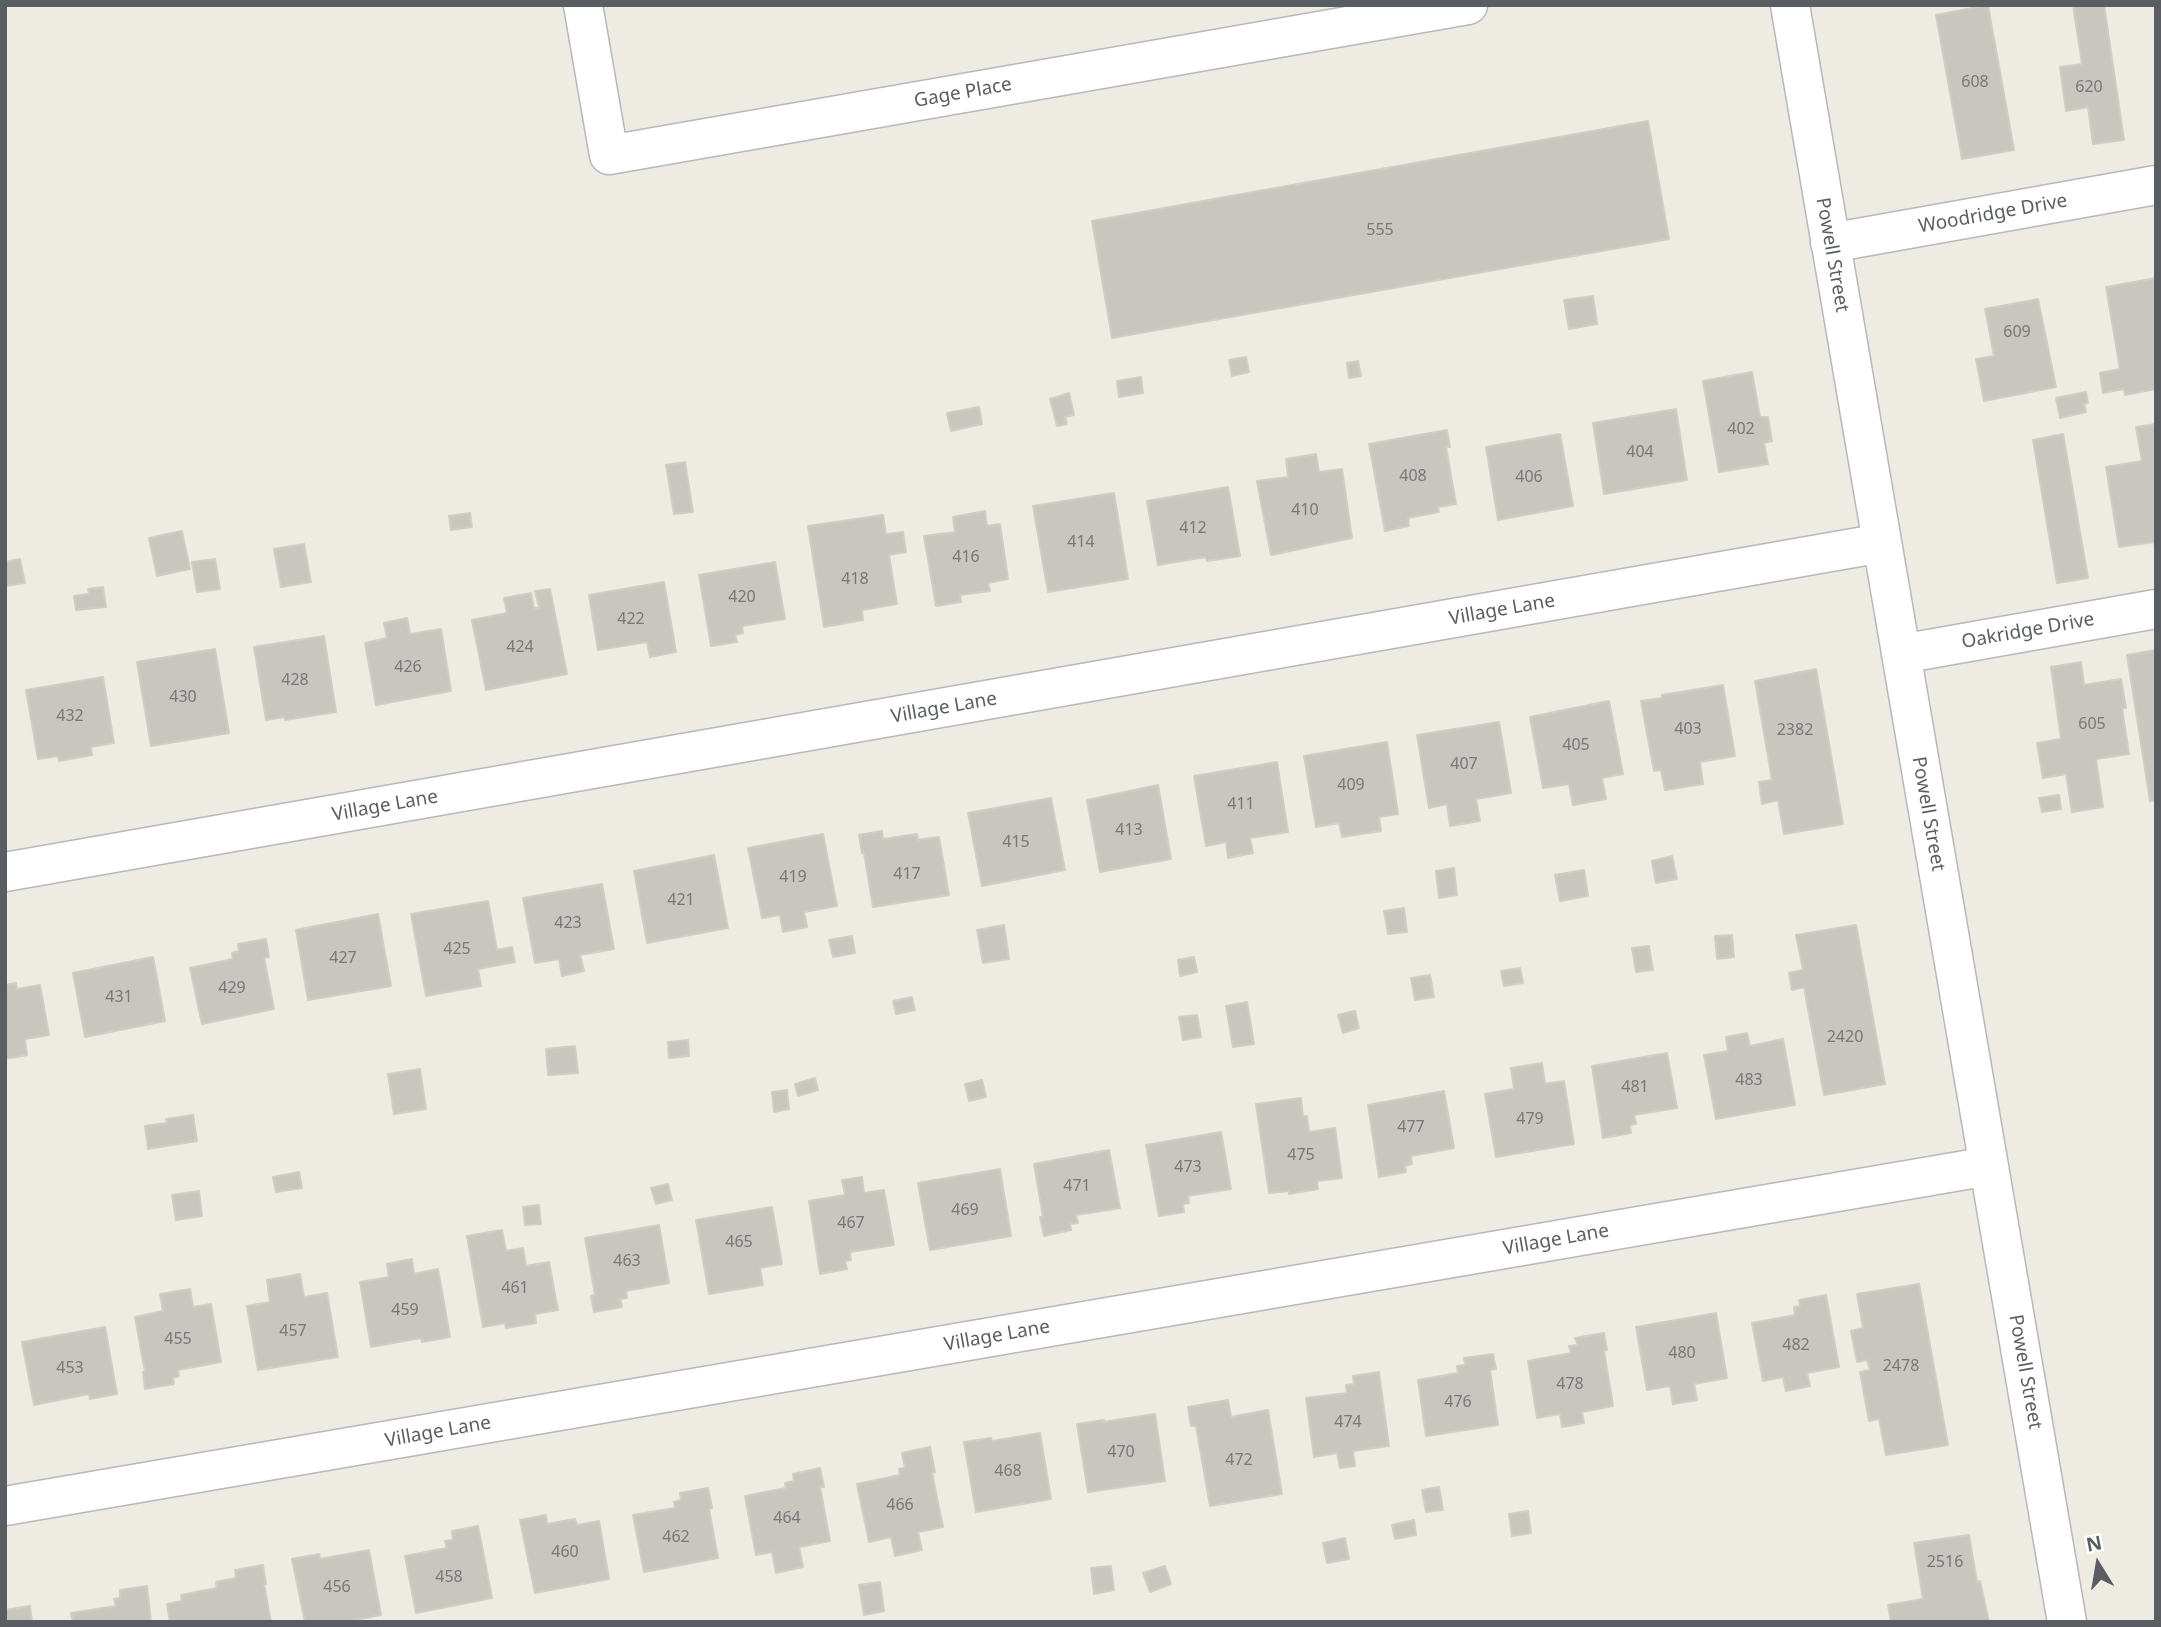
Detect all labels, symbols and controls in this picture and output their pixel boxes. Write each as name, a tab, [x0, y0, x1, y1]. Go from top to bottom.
house number: 608	[1961, 72, 1989, 92]
street label: Gage Place	[912, 73, 1014, 113]
house number: 620	[2075, 77, 2103, 97]
street label: Woodridge Drive	[1917, 190, 2069, 238]
street label: Powell Street	[1811, 196, 1853, 314]
house number: 555	[1366, 220, 1394, 240]
house number: 609	[2003, 322, 2031, 342]
house number: 402	[1727, 419, 1755, 439]
house number: 404	[1626, 442, 1654, 462]
house number: 408	[1399, 466, 1427, 486]
house number: 406	[1515, 467, 1543, 487]
house number: 410	[1291, 500, 1319, 520]
house number: 412	[1179, 518, 1207, 538]
house number: 414	[1067, 532, 1095, 552]
house number: 416	[952, 547, 980, 567]
house number: 418	[841, 569, 869, 589]
house number: 420	[728, 587, 756, 607]
street label: Village Lane	[1447, 589, 1557, 631]
street label: Oakridge Drive	[1960, 608, 2096, 654]
house number: 422	[617, 609, 645, 629]
house number: 424	[506, 637, 534, 657]
house number: 426	[394, 657, 422, 677]
house number: 428	[281, 670, 309, 690]
house number: 430	[169, 687, 197, 707]
street label: Village Lane	[889, 687, 999, 729]
house number: 432	[56, 706, 84, 726]
house number: 605	[2078, 714, 2106, 734]
house number: 403	[1674, 719, 1702, 739]
house number: 2382	[1777, 720, 1813, 740]
house number: 405	[1562, 735, 1590, 755]
house number: 407	[1450, 754, 1478, 774]
street label: Powell Street	[1907, 755, 1949, 873]
house number: 409	[1337, 775, 1365, 795]
street label: Village Lane	[330, 785, 440, 827]
house number: 411	[1227, 794, 1255, 814]
house number: 413	[1115, 820, 1143, 840]
house number: 415	[1002, 832, 1030, 852]
house number: 417	[893, 864, 921, 884]
house number: 419	[779, 867, 807, 887]
house number: 421	[667, 890, 695, 910]
house number: 423	[554, 913, 582, 933]
house number: 425	[443, 939, 471, 959]
house number: 427	[329, 948, 357, 968]
house number: 429	[218, 978, 246, 998]
house number: 431	[105, 987, 133, 1007]
house number: 2420	[1827, 1027, 1863, 1047]
house number: 483	[1735, 1070, 1763, 1090]
house number: 481	[1621, 1077, 1649, 1097]
house number: 479	[1516, 1109, 1544, 1129]
house number: 477	[1397, 1117, 1425, 1137]
house number: 475	[1287, 1145, 1315, 1165]
house number: 473	[1174, 1157, 1202, 1177]
house number: 471	[1063, 1176, 1091, 1196]
house number: 469	[951, 1200, 979, 1220]
house number: 467	[837, 1213, 865, 1233]
street label: Village Lane	[1501, 1219, 1611, 1261]
house number: 465	[725, 1232, 753, 1252]
house number: 463	[613, 1251, 641, 1271]
house number: 461	[501, 1278, 529, 1298]
house number: 459	[391, 1300, 419, 1320]
street label: Powell Street	[2004, 1313, 2046, 1431]
street label: Village Lane	[942, 1315, 1052, 1357]
house number: 457	[279, 1321, 307, 1341]
house number: 455	[164, 1329, 192, 1349]
house number: 482	[1782, 1335, 1810, 1355]
house number: 480	[1668, 1343, 1696, 1363]
house number: 2478	[1883, 1356, 1919, 1376]
house number: 453	[56, 1358, 84, 1378]
house number: 478	[1556, 1374, 1584, 1394]
house number: 476	[1444, 1392, 1472, 1412]
street label: Village Lane	[383, 1411, 493, 1453]
house number: 474	[1334, 1412, 1362, 1432]
house number: 470	[1107, 1442, 1135, 1462]
house number: 472	[1225, 1450, 1253, 1470]
house number: 468	[994, 1461, 1022, 1481]
house number: 466	[886, 1495, 914, 1515]
house number: 464	[773, 1508, 801, 1528]
house number: 462	[662, 1527, 690, 1547]
north arrow	[2063, 1529, 2133, 1599]
text: N	[2084, 1529, 2104, 1558]
house number: 460	[551, 1542, 579, 1562]
house number: 2516	[1927, 1552, 1963, 1572]
house number: 458	[435, 1567, 463, 1587]
house number: 456	[323, 1577, 351, 1597]

